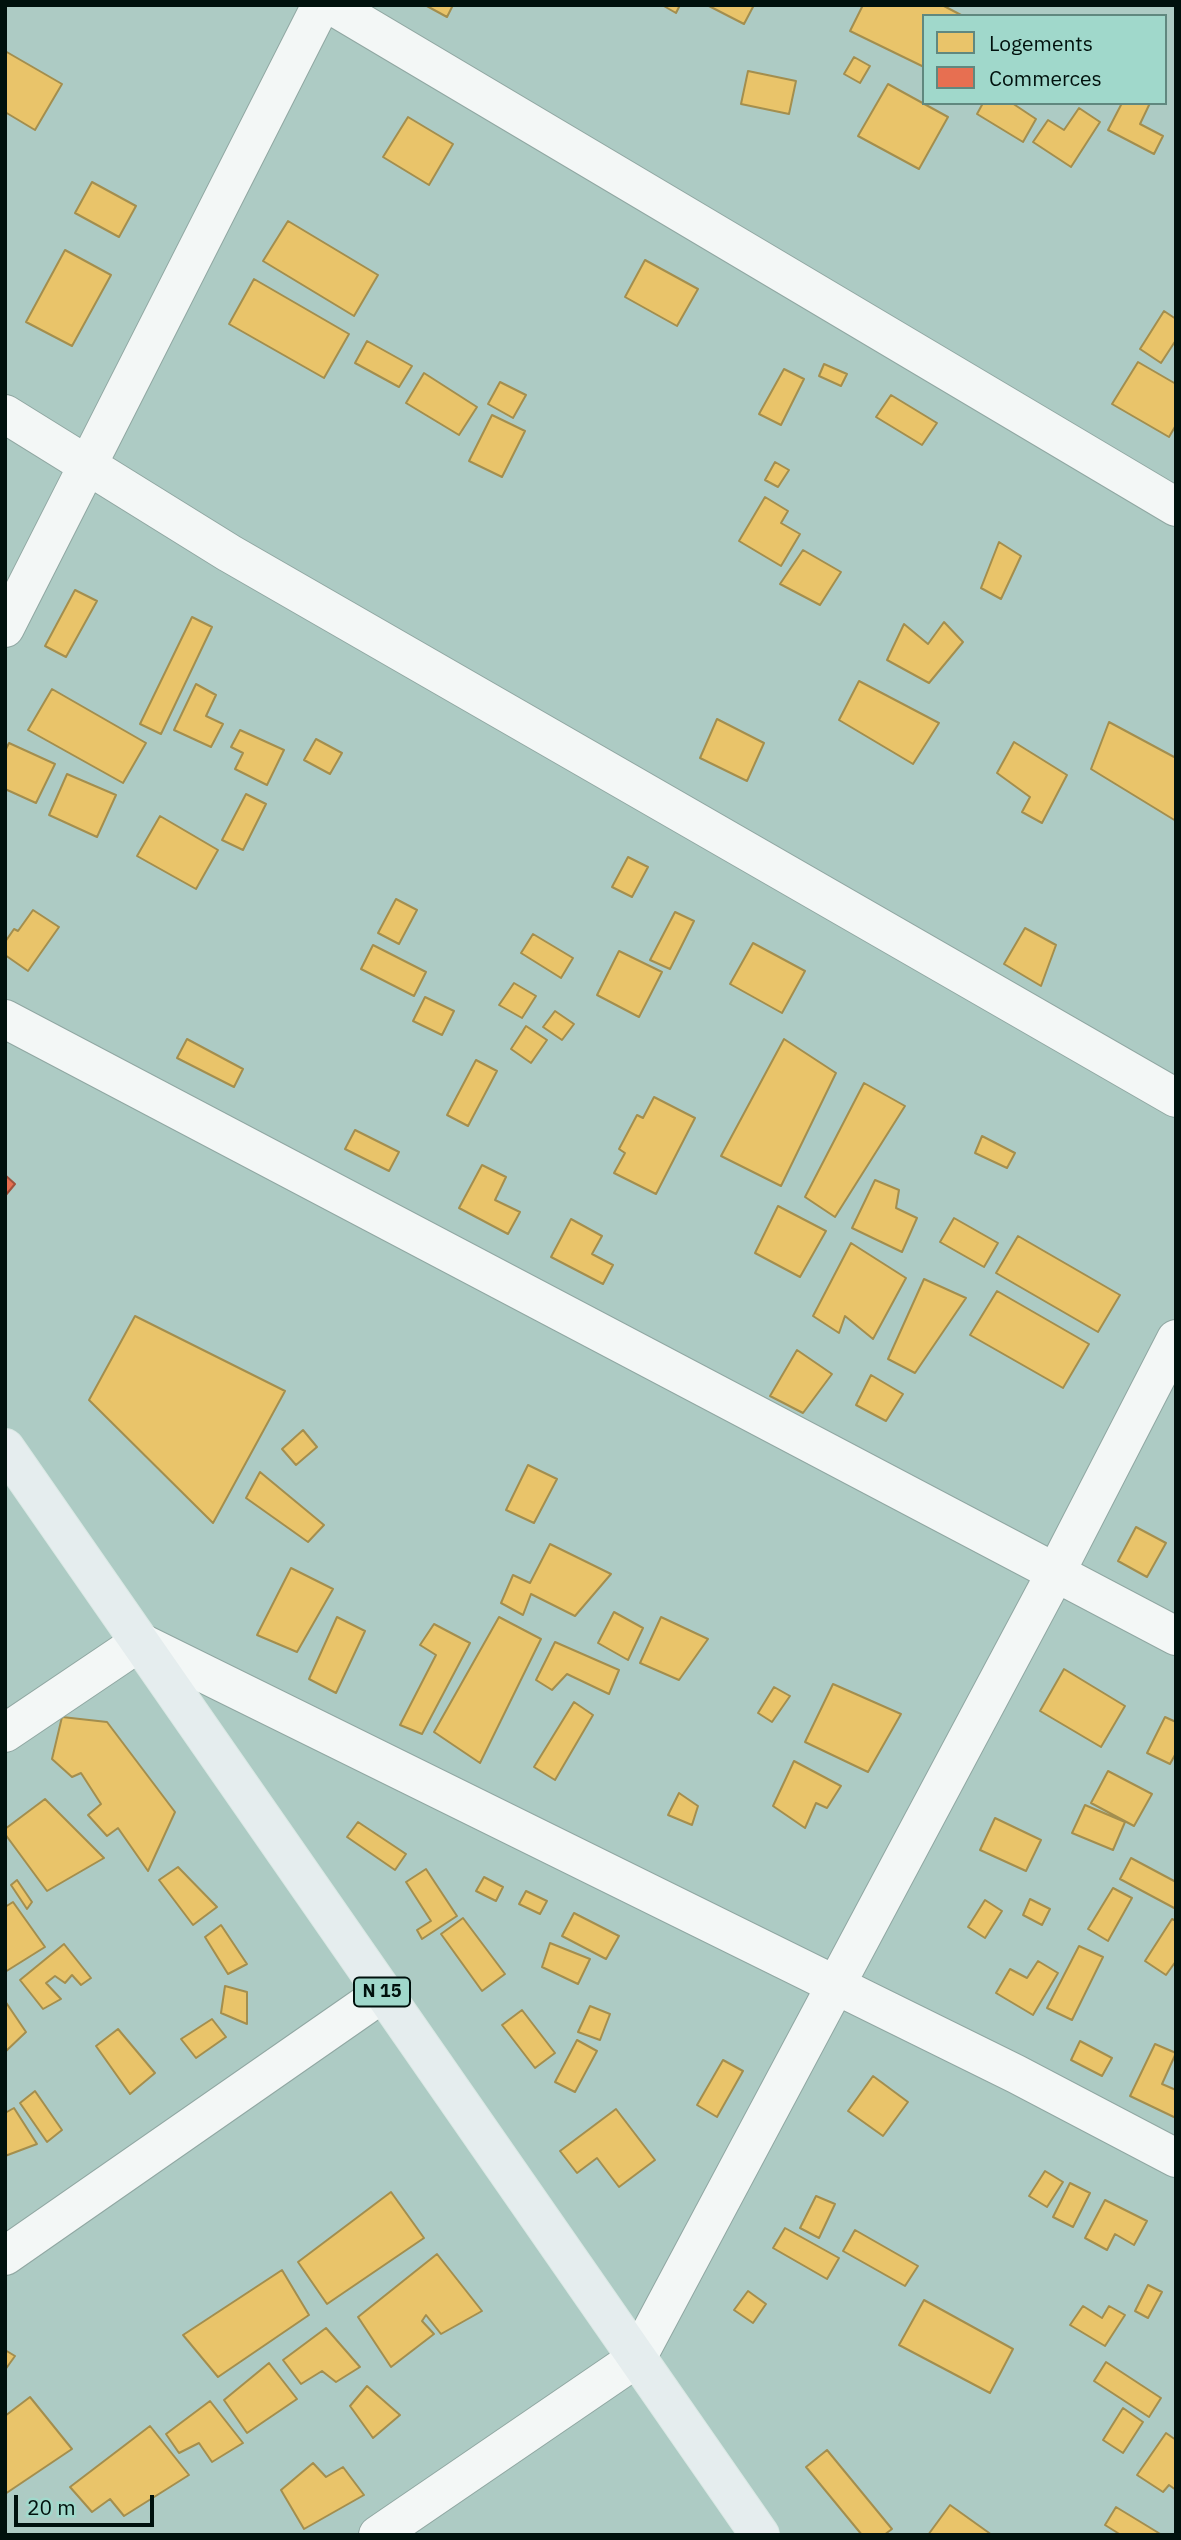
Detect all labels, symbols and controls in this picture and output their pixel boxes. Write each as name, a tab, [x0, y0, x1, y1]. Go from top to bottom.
legend	[922, 14, 1167, 105]
text: Logements	[989, 29, 1093, 57]
text: Commerces	[989, 64, 1102, 92]
road number: N 15	[354, 1978, 410, 2006]
scale bar	[18, 2480, 158, 2524]
text: 20 m	[27, 2493, 76, 2521]

